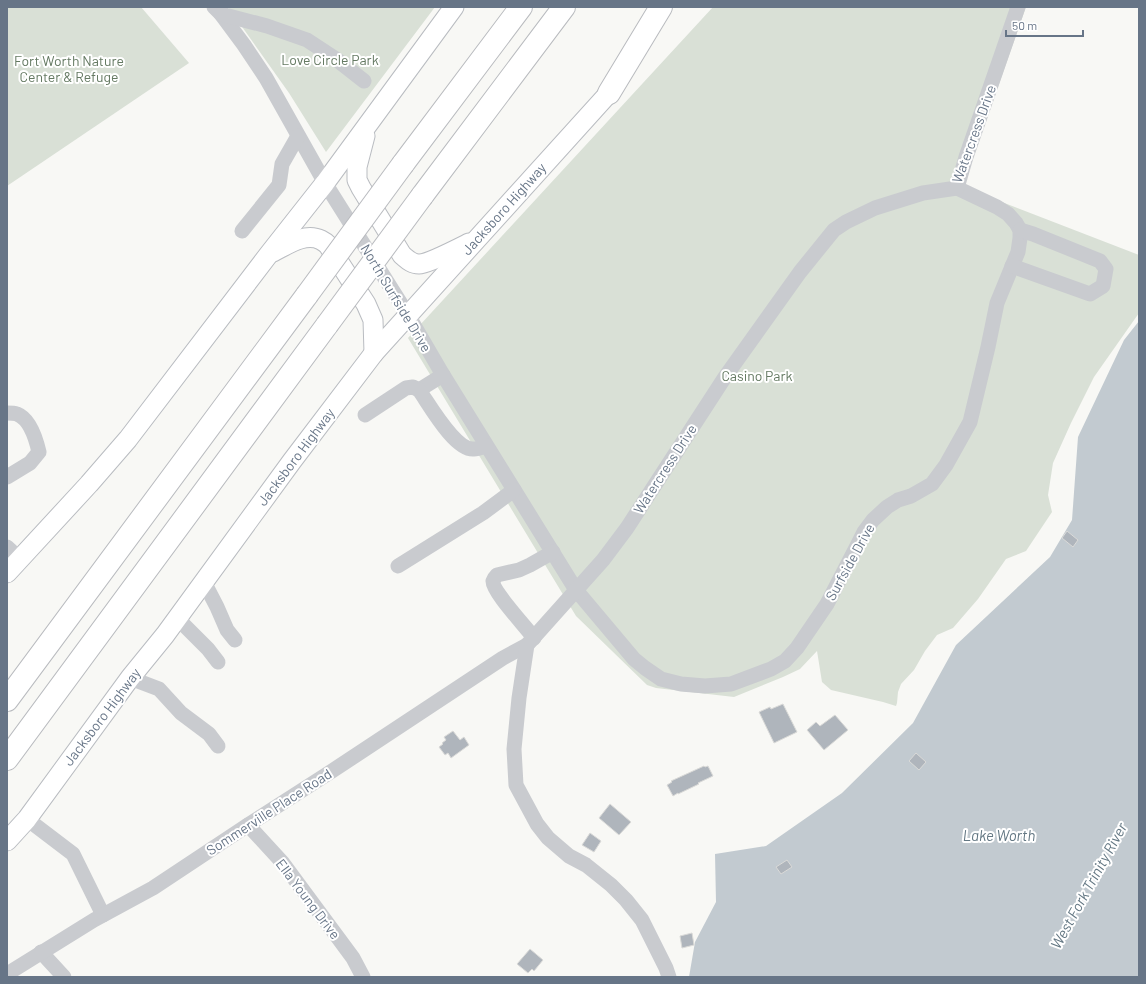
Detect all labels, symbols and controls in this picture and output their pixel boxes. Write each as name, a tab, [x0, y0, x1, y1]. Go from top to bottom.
scale bar	[1006, 12, 1083, 38]
text: 50 m	[1012, 18, 1037, 32]
park label: Love Circle Park	[281, 51, 379, 68]
park label: Fort Worth Nature Center & Refuge	[14, 52, 124, 85]
street label: Watercress Drive	[948, 83, 999, 185]
street label: Jacksboro Highway	[458, 159, 550, 258]
street label: North Surfside Drive	[357, 241, 435, 355]
park label: Casino Park	[721, 367, 793, 384]
street label: Jacksboro Highway	[253, 404, 338, 509]
street label: Watercress Drive	[629, 421, 700, 517]
street label: Surfside Drive	[821, 520, 878, 603]
street label: Jacksboro Highway	[59, 664, 144, 769]
street label: Sommerville Place Road	[203, 765, 335, 858]
water label: West Fork Trinity River	[1046, 819, 1131, 952]
water label: Lake Worth	[963, 826, 1035, 844]
street label: Ella Young Drive	[273, 855, 344, 942]

